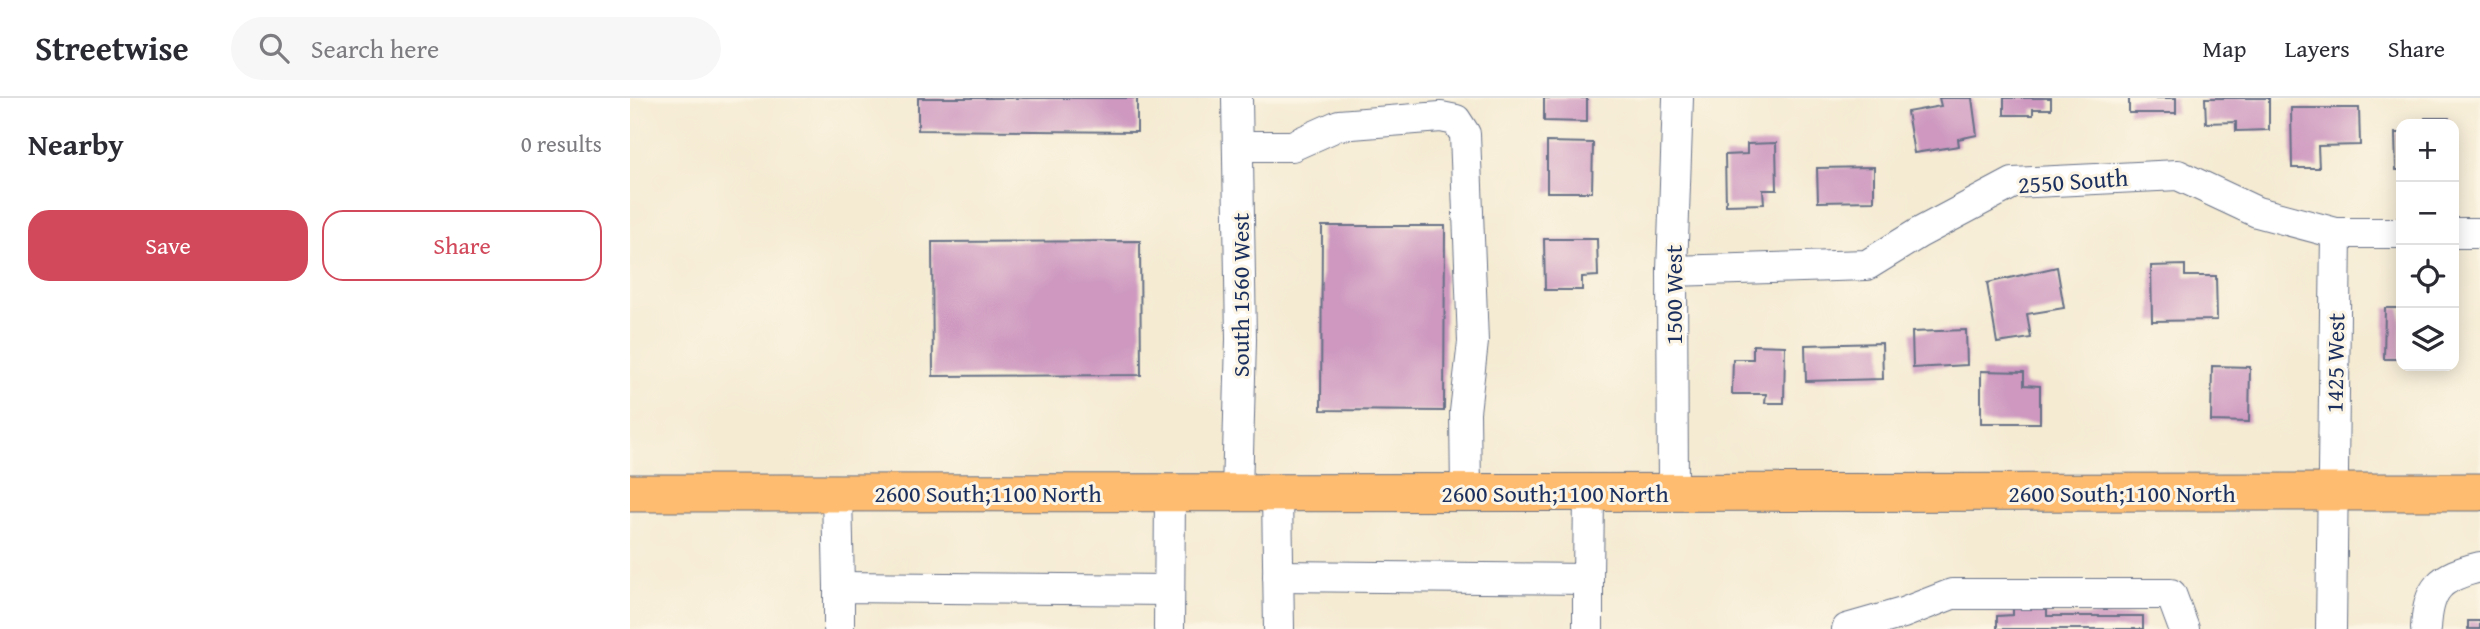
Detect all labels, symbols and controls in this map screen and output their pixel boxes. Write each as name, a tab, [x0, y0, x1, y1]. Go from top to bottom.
search box	[231, 17, 721, 80]
text: Streetwise	[35, 24, 189, 72]
icon: search	[255, 29, 293, 67]
text: Search here	[311, 29, 439, 68]
text: Map	[2203, 31, 2246, 66]
text: Layers	[2284, 31, 2350, 66]
text: Share	[2388, 31, 2445, 66]
map controls	[2396, 119, 2459, 371]
button: +	[2396, 119, 2459, 182]
text: Nearby	[28, 122, 124, 166]
text: 0 results	[521, 127, 602, 160]
street label: 2550 South	[2017, 160, 2130, 202]
button: −	[2396, 182, 2459, 245]
button: Save	[28, 210, 308, 281]
button: Share	[322, 210, 602, 281]
street label: South 1560 West	[1223, 212, 1258, 377]
street label: 1500 West	[1656, 244, 1691, 345]
button: locate	[2396, 245, 2459, 308]
button: layers	[2396, 308, 2459, 371]
street label: 1425 West	[2317, 312, 2353, 413]
street label: 2600 South;1100 North	[874, 476, 1102, 511]
street label: 2600 South;1100 North	[1441, 476, 1669, 511]
street label: 2600 South;1100 North	[2008, 476, 2236, 511]

